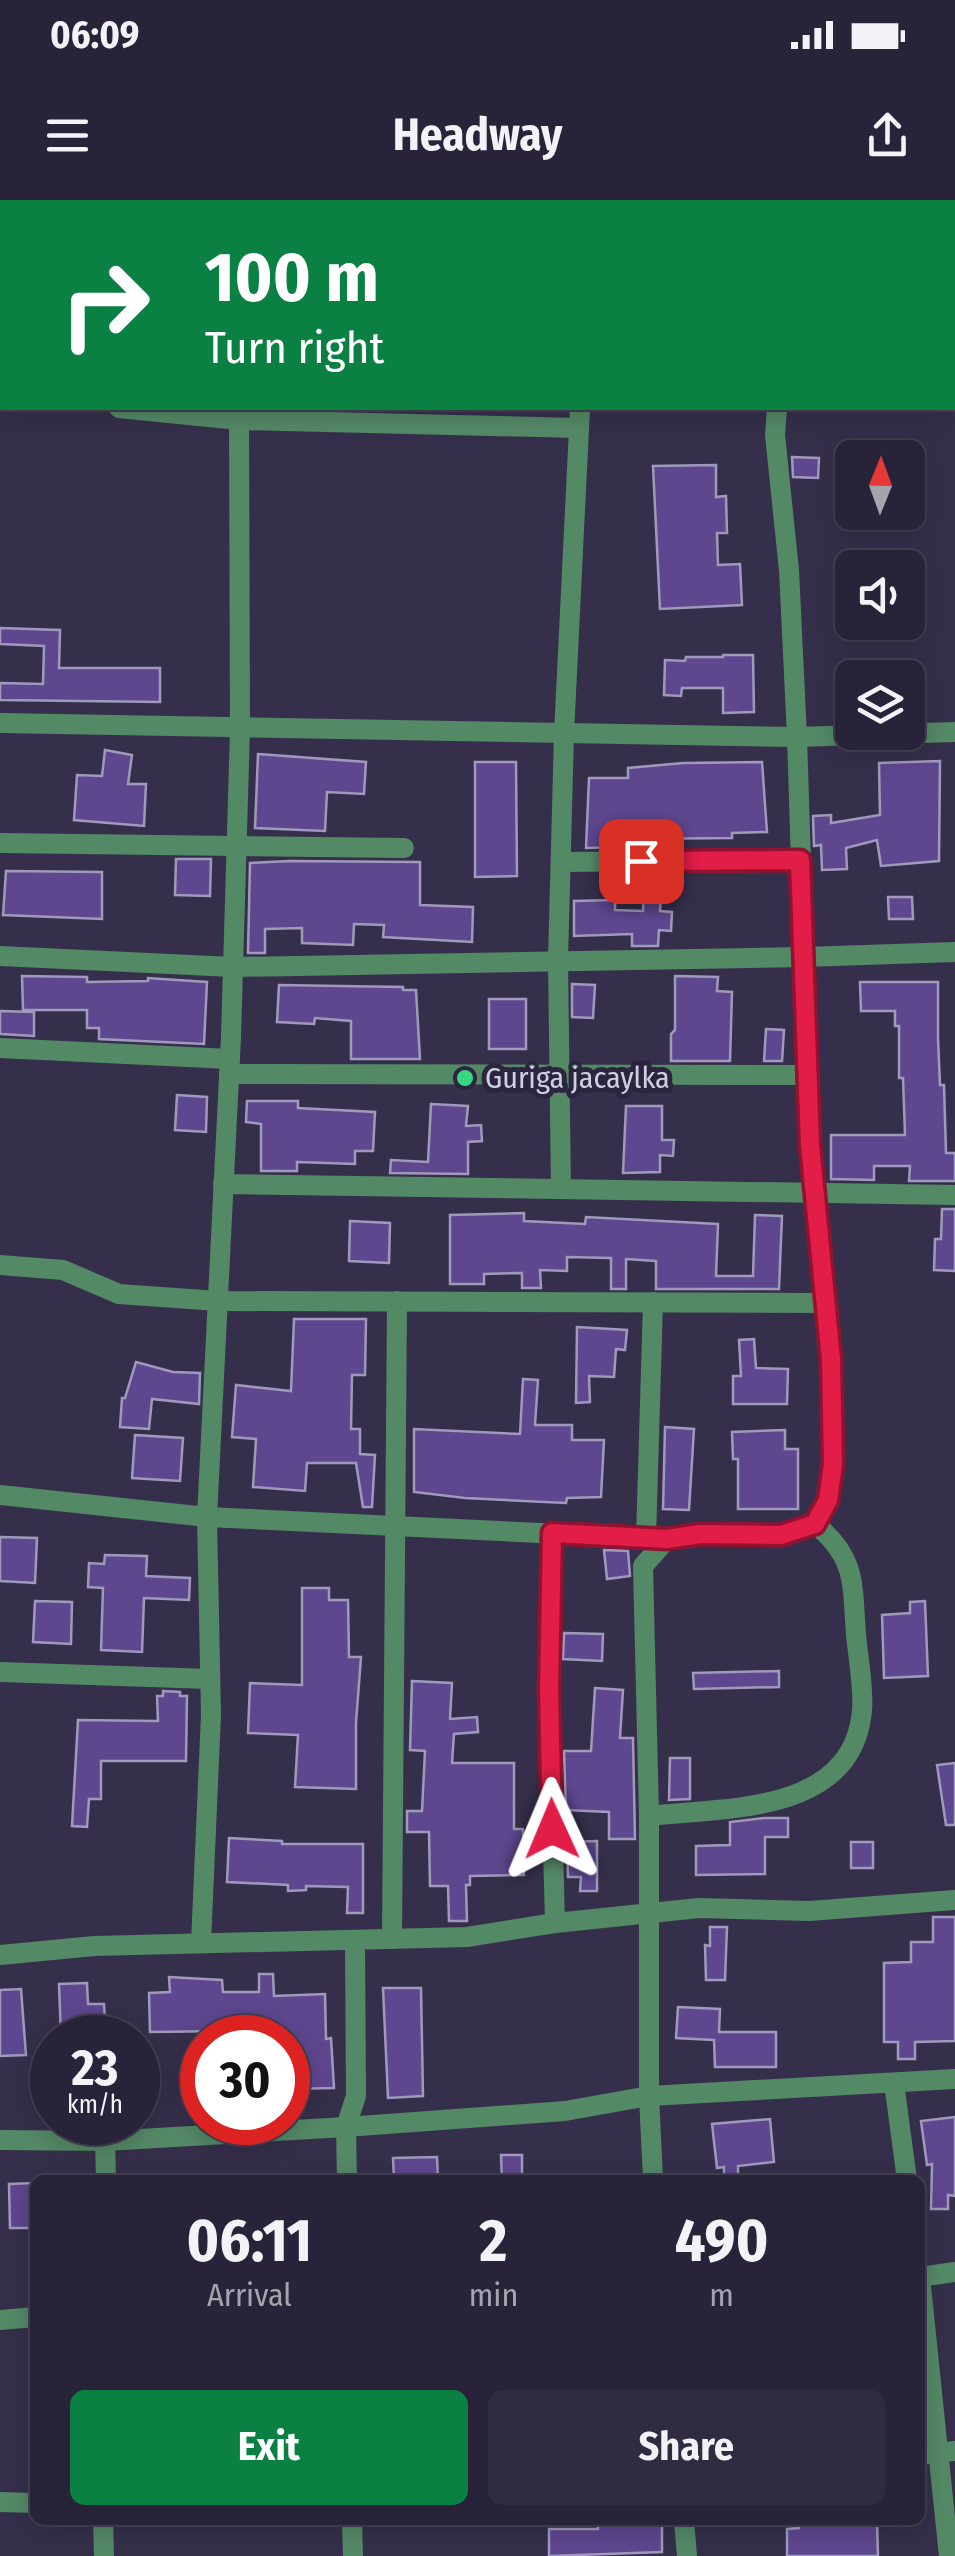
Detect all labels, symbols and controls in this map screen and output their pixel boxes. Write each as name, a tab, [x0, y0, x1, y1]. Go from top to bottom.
text: 06:09	[50, 12, 139, 58]
icon: menu	[40, 108, 95, 163]
text: Headway	[393, 108, 562, 162]
icon: share	[860, 108, 915, 163]
text: 100 m	[205, 236, 379, 320]
icon: right	[40, 240, 170, 370]
text: Turn right	[205, 321, 384, 375]
north arrow	[835, 440, 925, 530]
map controls	[835, 440, 925, 750]
button: sound	[835, 550, 925, 640]
button: layers	[835, 660, 925, 750]
pin	[599, 819, 684, 904]
icon: arrive	[614, 834, 669, 889]
place label: Guriga jacaylka	[485, 1060, 670, 1096]
marker: Guriga jacaylka	[454, 1067, 476, 1089]
position arrow	[500, 1777, 604, 1881]
speed limit sign: 30	[180, 2015, 310, 2145]
text: 23	[72, 2038, 118, 2098]
text: km/h	[67, 2090, 123, 2120]
text: 06:11	[187, 2205, 312, 2277]
text: 2	[480, 2205, 507, 2277]
text: 490	[675, 2205, 768, 2277]
text: Arrival	[207, 2276, 292, 2314]
text: min	[469, 2276, 518, 2314]
text: m	[709, 2276, 734, 2314]
button: Exit	[70, 2390, 468, 2505]
button: Share	[488, 2390, 885, 2505]

